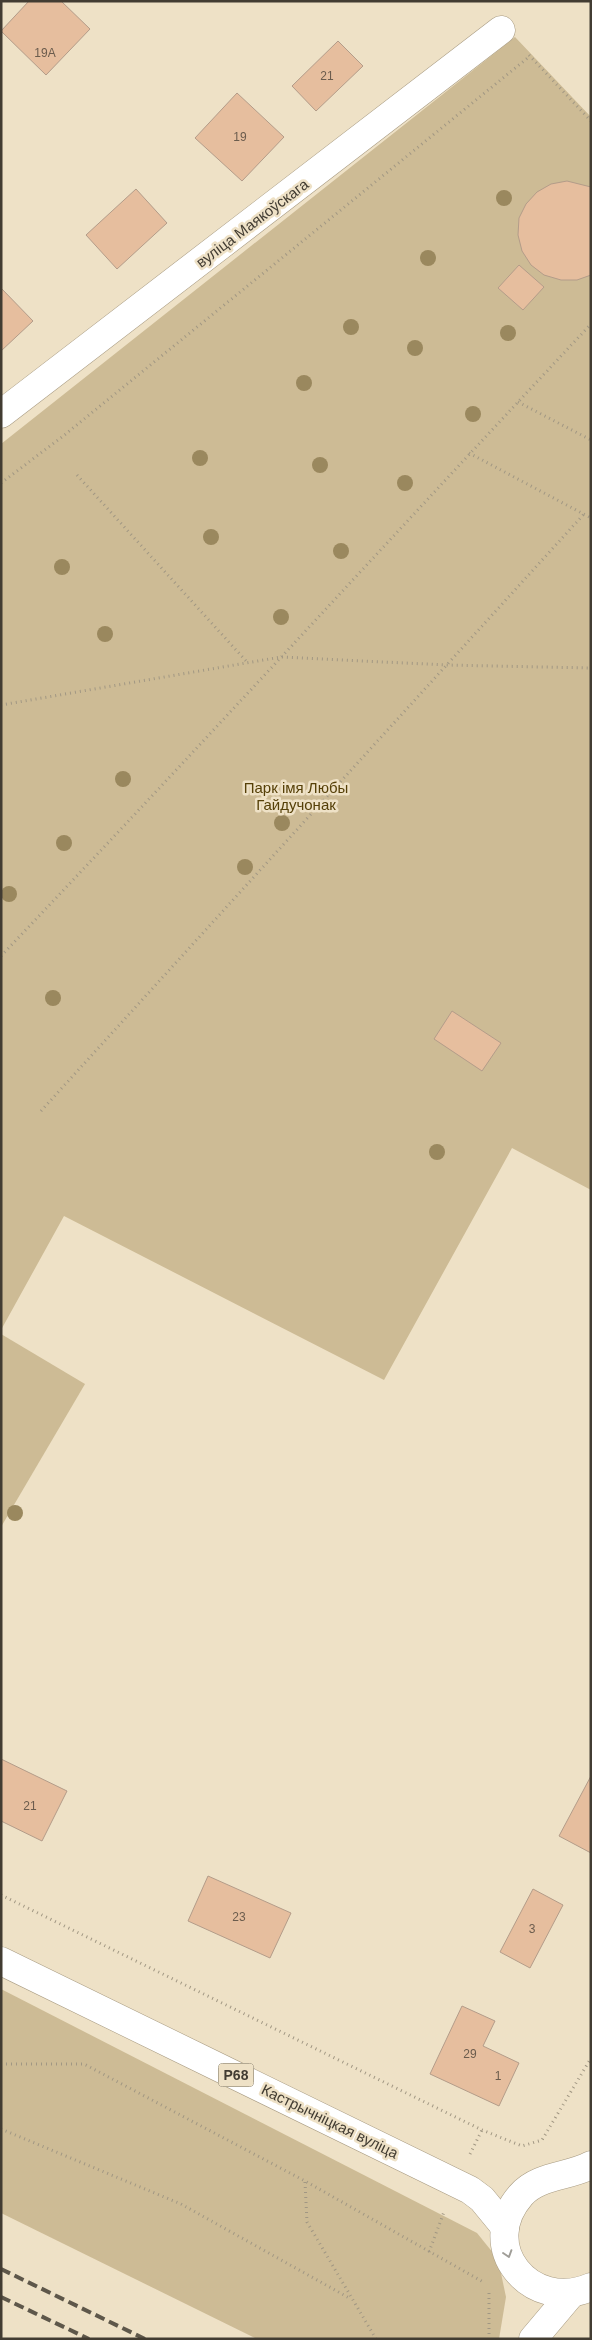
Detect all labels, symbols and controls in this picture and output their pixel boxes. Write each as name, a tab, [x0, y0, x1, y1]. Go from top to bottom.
house number: 19А	[34, 46, 56, 60]
house number: 21	[320, 69, 334, 83]
house number: 19	[233, 130, 247, 144]
street label: вуліца Маякоўскага	[193, 175, 312, 271]
park label: Парк імя Любы Гайдучонак	[244, 779, 348, 813]
house number: 21	[23, 1799, 37, 1813]
house number: 23	[232, 1910, 246, 1924]
house number: 3	[529, 1922, 536, 1936]
house number: 29	[463, 2047, 477, 2061]
road number: Р68	[218, 2064, 254, 2086]
house number: 1	[495, 2069, 502, 2083]
street label: Кастрычніцкая вуліца	[259, 2080, 402, 2162]
one-way arrow	[502, 2249, 512, 2257]

